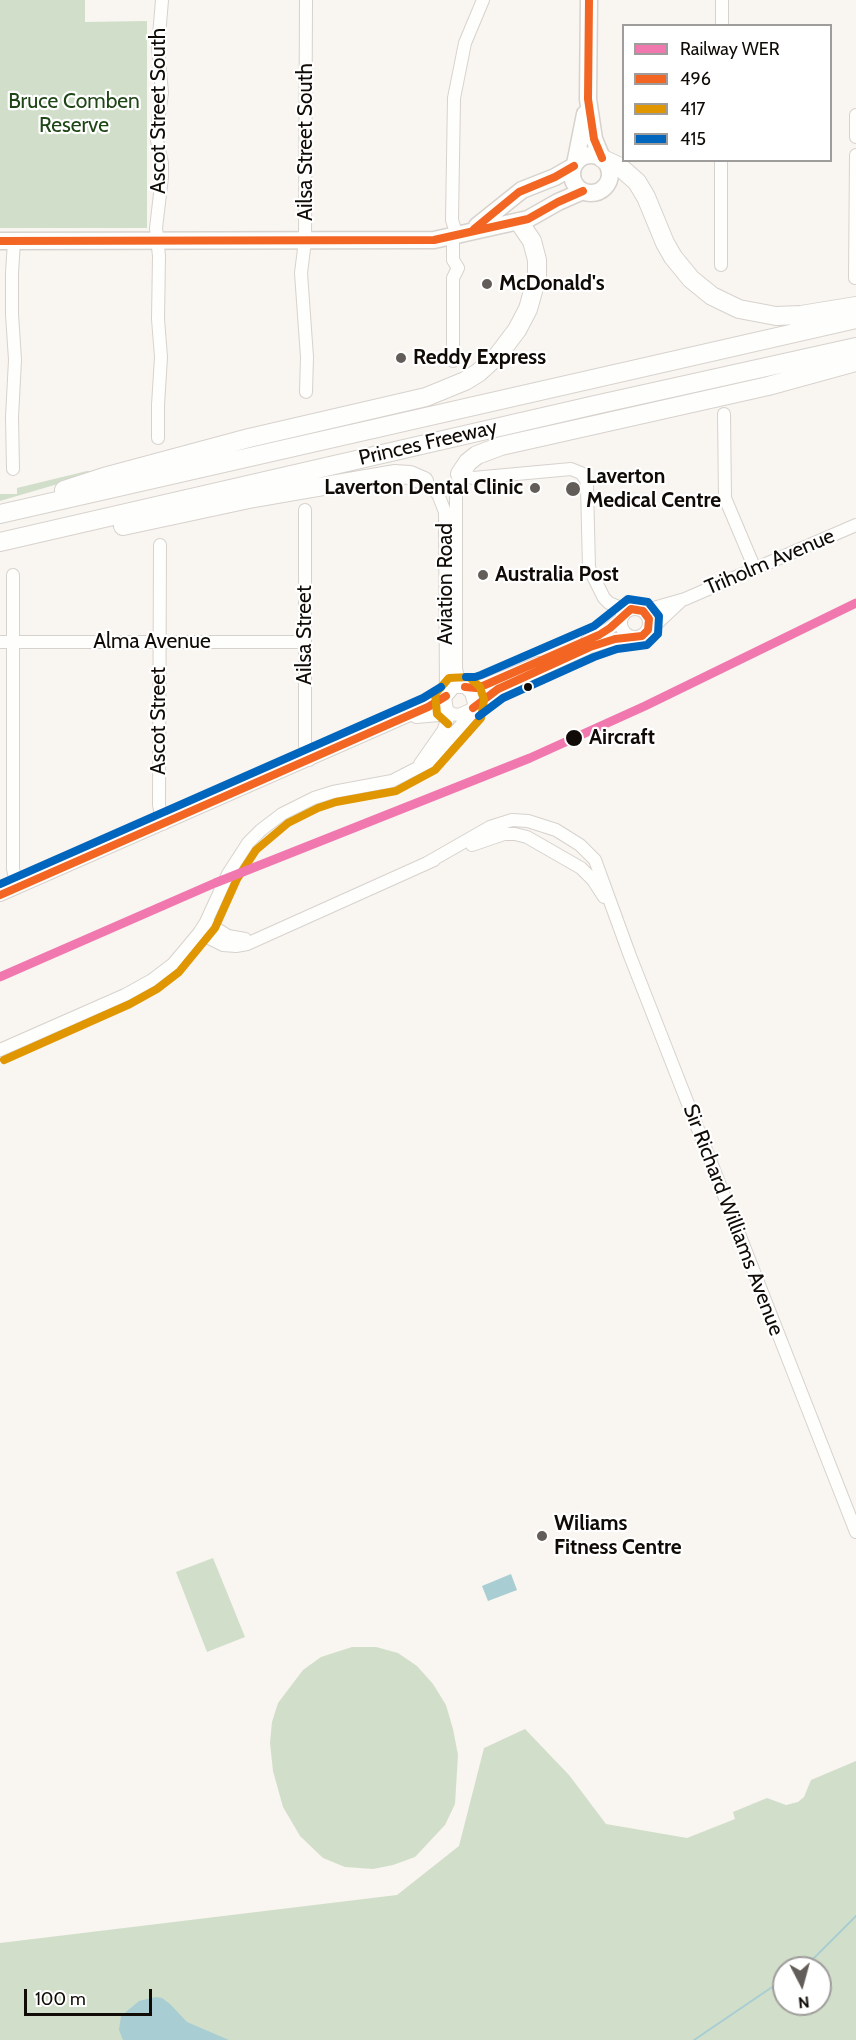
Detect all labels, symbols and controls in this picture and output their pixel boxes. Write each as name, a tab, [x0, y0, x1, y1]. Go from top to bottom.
legend	[622, 24, 832, 162]
street label: Ascot Street South	[146, 28, 172, 194]
text: Railway WER	[680, 38, 780, 60]
street label: Ailsa Street South	[293, 63, 319, 221]
text: 496	[680, 68, 711, 90]
park label: Bruce Comben Reserve	[8, 89, 140, 139]
text: 417	[680, 98, 705, 120]
text: 415	[680, 128, 706, 150]
place label: McDonald's	[499, 271, 605, 297]
marker: McDonald's	[480, 277, 494, 291]
place label: Reddy Express	[413, 345, 546, 371]
marker: Reddy Express	[394, 351, 408, 365]
street label: Princes Freeway	[356, 415, 500, 471]
place label: Laverton Medical Centre	[586, 464, 721, 514]
place label: Laverton Dental Clinic	[324, 475, 523, 501]
marker: Laverton Medical Centre	[564, 480, 582, 498]
marker: Laverton Dental Clinic	[528, 481, 542, 495]
street label: Aviation Road	[433, 523, 459, 645]
street label: Triholm Avenue	[702, 523, 838, 601]
place label: Australia Post	[495, 562, 619, 588]
marker: Australia Post	[476, 568, 490, 582]
street label: Ailsa Street	[292, 585, 318, 685]
street label: Alma Avenue	[93, 629, 211, 655]
street label: Ascot Street	[146, 667, 172, 775]
unlabelled marker	[522, 681, 534, 693]
place label: Aircraft	[589, 725, 655, 751]
marker: Aircraft	[564, 728, 584, 748]
street label: Sir Richard Williams Avenue	[677, 1101, 789, 1339]
place label: Wiliams Fitness Centre	[554, 1511, 682, 1561]
marker: Wiliams Fitness Centre	[535, 1529, 549, 1543]
north arrow	[772, 1956, 832, 2016]
scale bar	[27, 1977, 154, 2015]
text: 100 m	[35, 1988, 86, 2010]
text: N	[797, 1992, 810, 2012]

